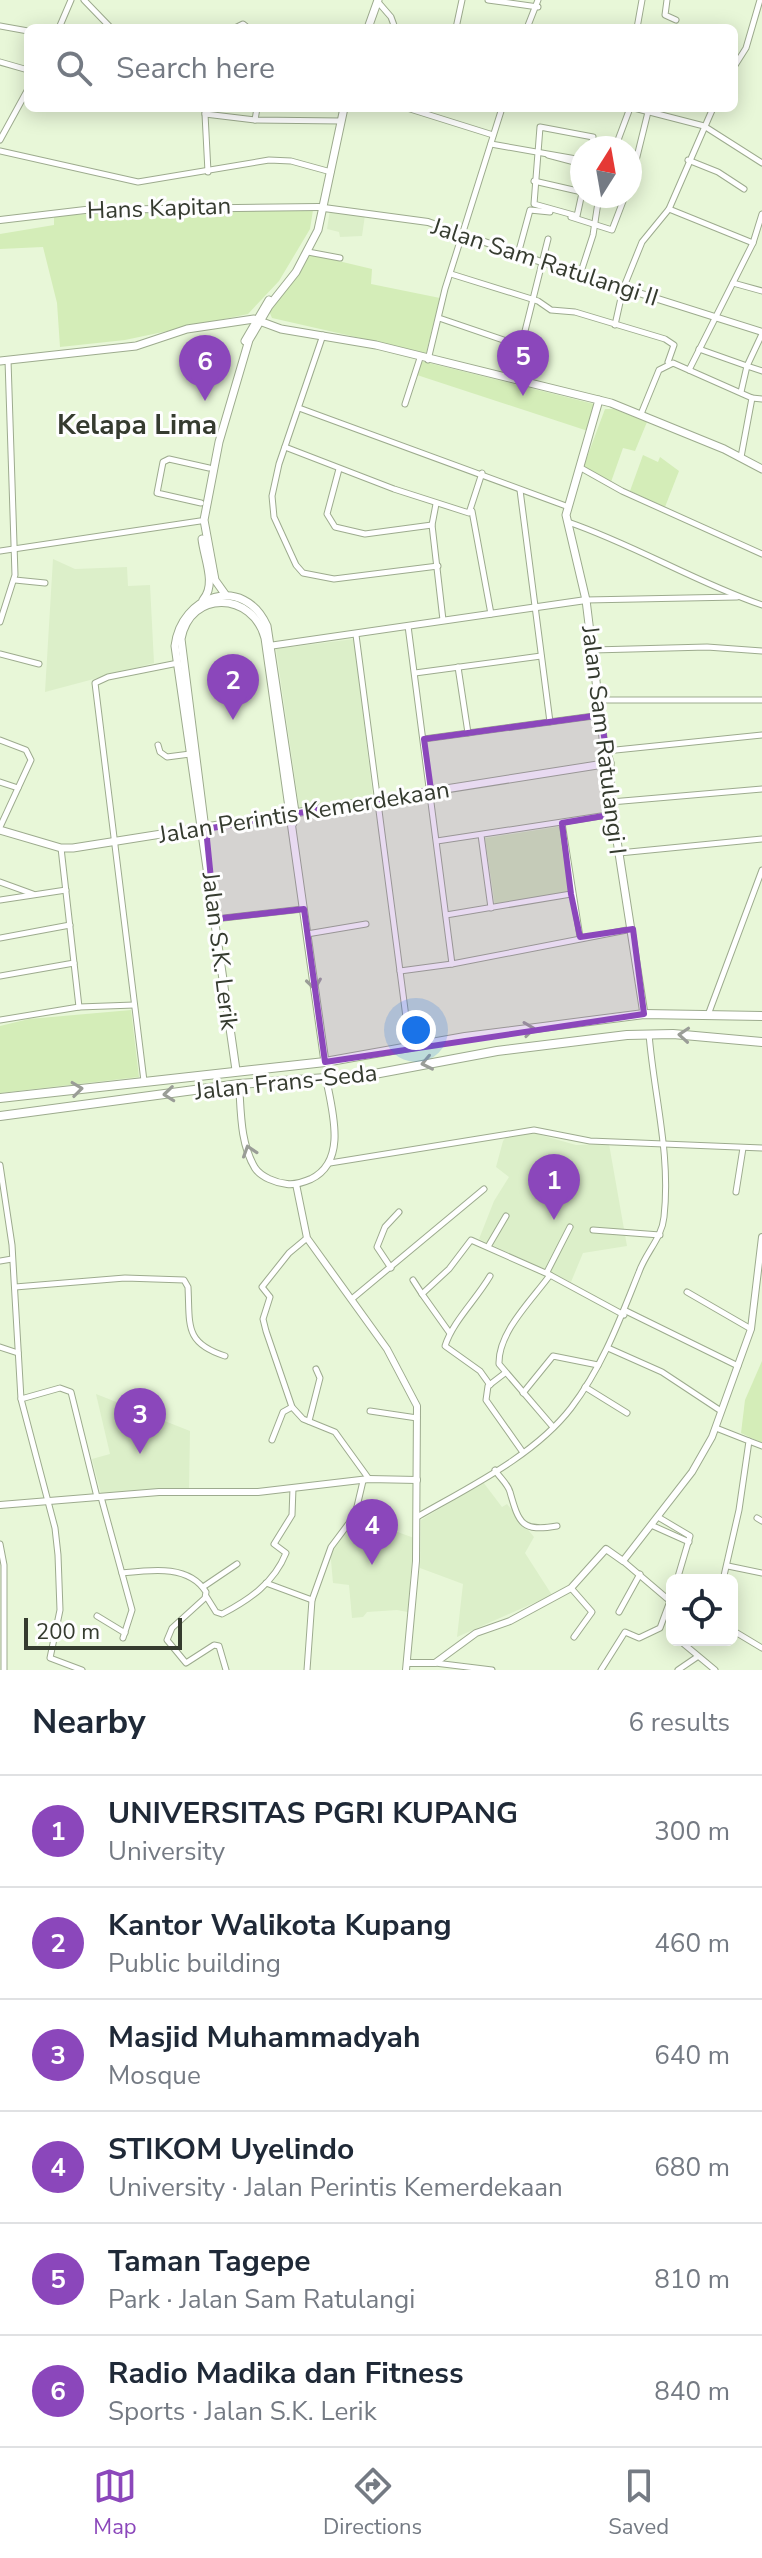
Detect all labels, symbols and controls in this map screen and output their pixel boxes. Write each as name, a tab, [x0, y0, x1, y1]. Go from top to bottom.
search box	[24, 24, 738, 112]
icon: search	[52, 46, 96, 90]
text: Search here	[116, 48, 275, 89]
north arrow	[570, 136, 642, 208]
street label: Hans Kapitan	[86, 189, 232, 227]
street label: Jalan Sam Ratulangi II	[427, 210, 662, 314]
pin: 5	[497, 330, 549, 396]
pin: 6	[179, 335, 231, 401]
district label: Kelapa Lima	[57, 406, 217, 444]
street label: Jalan Sam Ratulangi I	[574, 623, 634, 856]
pin: 2	[207, 654, 259, 720]
street label: Jalan Perintis Kemerdekaan	[155, 773, 452, 851]
street label: Jalan S.K. Lerik	[194, 869, 246, 1033]
one-way arrow	[305, 977, 322, 991]
your location	[396, 1010, 436, 1050]
one-way arrow	[522, 1021, 536, 1038]
one-way arrow	[677, 1027, 690, 1044]
one-way arrow	[420, 1054, 433, 1071]
street label: Jalan Frans-Seda	[192, 1057, 379, 1108]
one-way arrow	[71, 1081, 84, 1098]
one-way arrow	[162, 1085, 175, 1102]
one-way arrow	[243, 1145, 259, 1159]
pin: 1	[528, 1154, 580, 1220]
pin: 3	[114, 1388, 166, 1454]
pin: 4	[346, 1499, 398, 1565]
map controls	[666, 1574, 738, 1646]
button: locate	[666, 1574, 738, 1646]
scale bar	[24, 1614, 182, 1650]
text: 200 m	[36, 1617, 100, 1647]
text: Nearby	[32, 1699, 146, 1745]
text: 6 results	[629, 1705, 730, 1740]
text: UNIVERSITAS PGRI KUPANG	[108, 1793, 518, 1834]
text: 1	[50, 1814, 66, 1849]
text: 300 m	[654, 1814, 730, 1849]
text: University	[108, 1834, 225, 1869]
text: Kantor Walikota Kupang	[108, 1905, 452, 1946]
text: 2	[50, 1926, 66, 1961]
text: 460 m	[654, 1926, 730, 1961]
text: Public building	[108, 1946, 281, 1981]
text: Masjid Muhammadyah	[108, 2017, 420, 2058]
text: 3	[50, 2038, 66, 2073]
text: 640 m	[654, 2038, 730, 2073]
text: Mosque	[108, 2058, 201, 2093]
text: STIKOM Uyelindo	[108, 2129, 354, 2170]
text: 4	[50, 2150, 66, 2185]
text: 680 m	[654, 2150, 730, 2185]
text: University · Jalan Perintis Kemerdekaan	[108, 2170, 563, 2205]
text: Taman Tagepe	[108, 2241, 310, 2282]
text: 5	[50, 2262, 66, 2297]
text: 810 m	[654, 2262, 730, 2297]
text: Park · Jalan Sam Ratulangi	[108, 2282, 415, 2317]
text: Radio Madika dan Fitness	[108, 2353, 464, 2394]
text: 6	[50, 2374, 66, 2409]
text: 840 m	[654, 2374, 730, 2409]
text: Sports · Jalan S.K. Lerik	[108, 2394, 377, 2429]
tab: Map	[93, 2464, 137, 2542]
tab: Directions	[323, 2464, 422, 2542]
tab: Saved	[608, 2464, 669, 2542]

